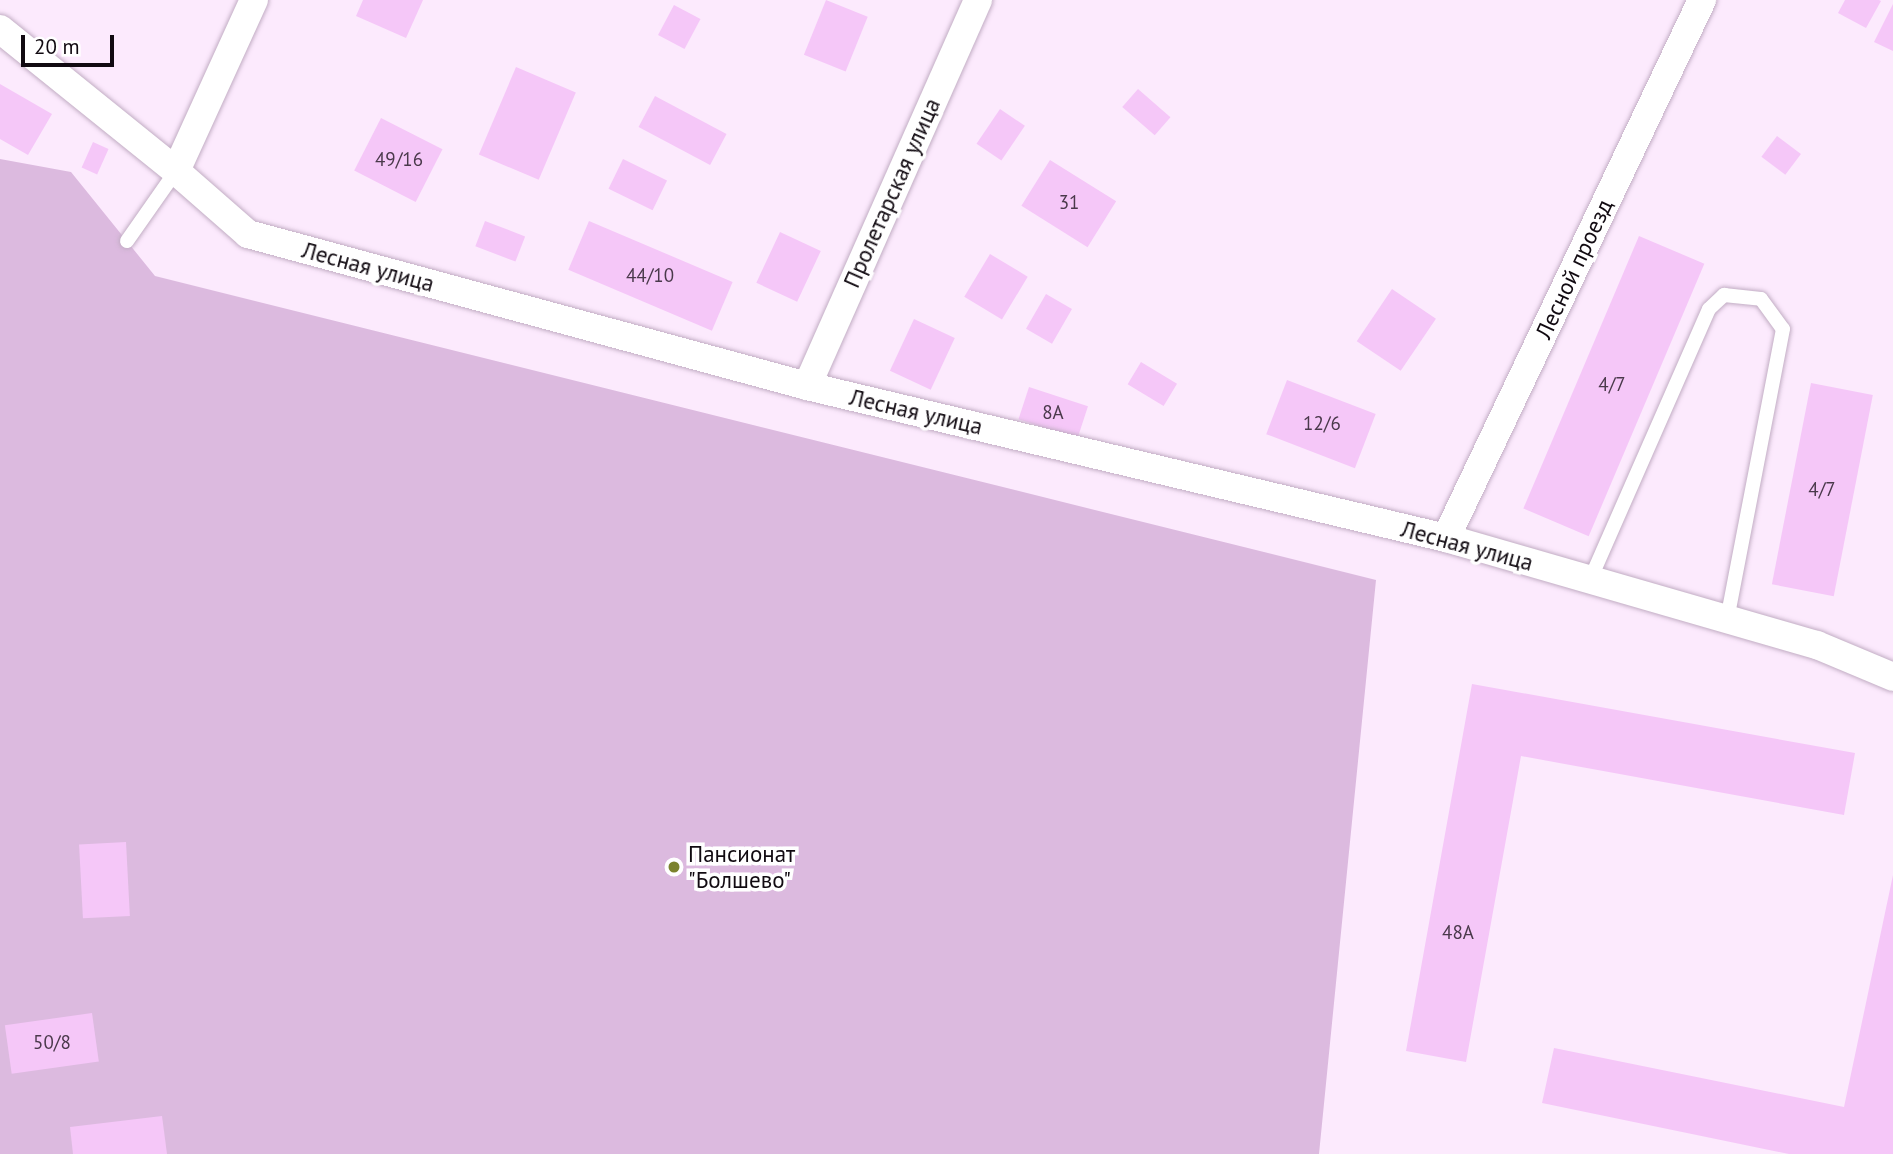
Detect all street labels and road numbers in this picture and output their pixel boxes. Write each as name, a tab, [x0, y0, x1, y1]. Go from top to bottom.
street label: Пролетарская улица	[838, 94, 946, 292]
street label: Лесной проезд	[1530, 195, 1618, 343]
street label: Лесная улица	[299, 236, 437, 298]
street label: Лесная улица	[847, 383, 985, 441]
street label: Лесная улица	[1398, 515, 1536, 577]

